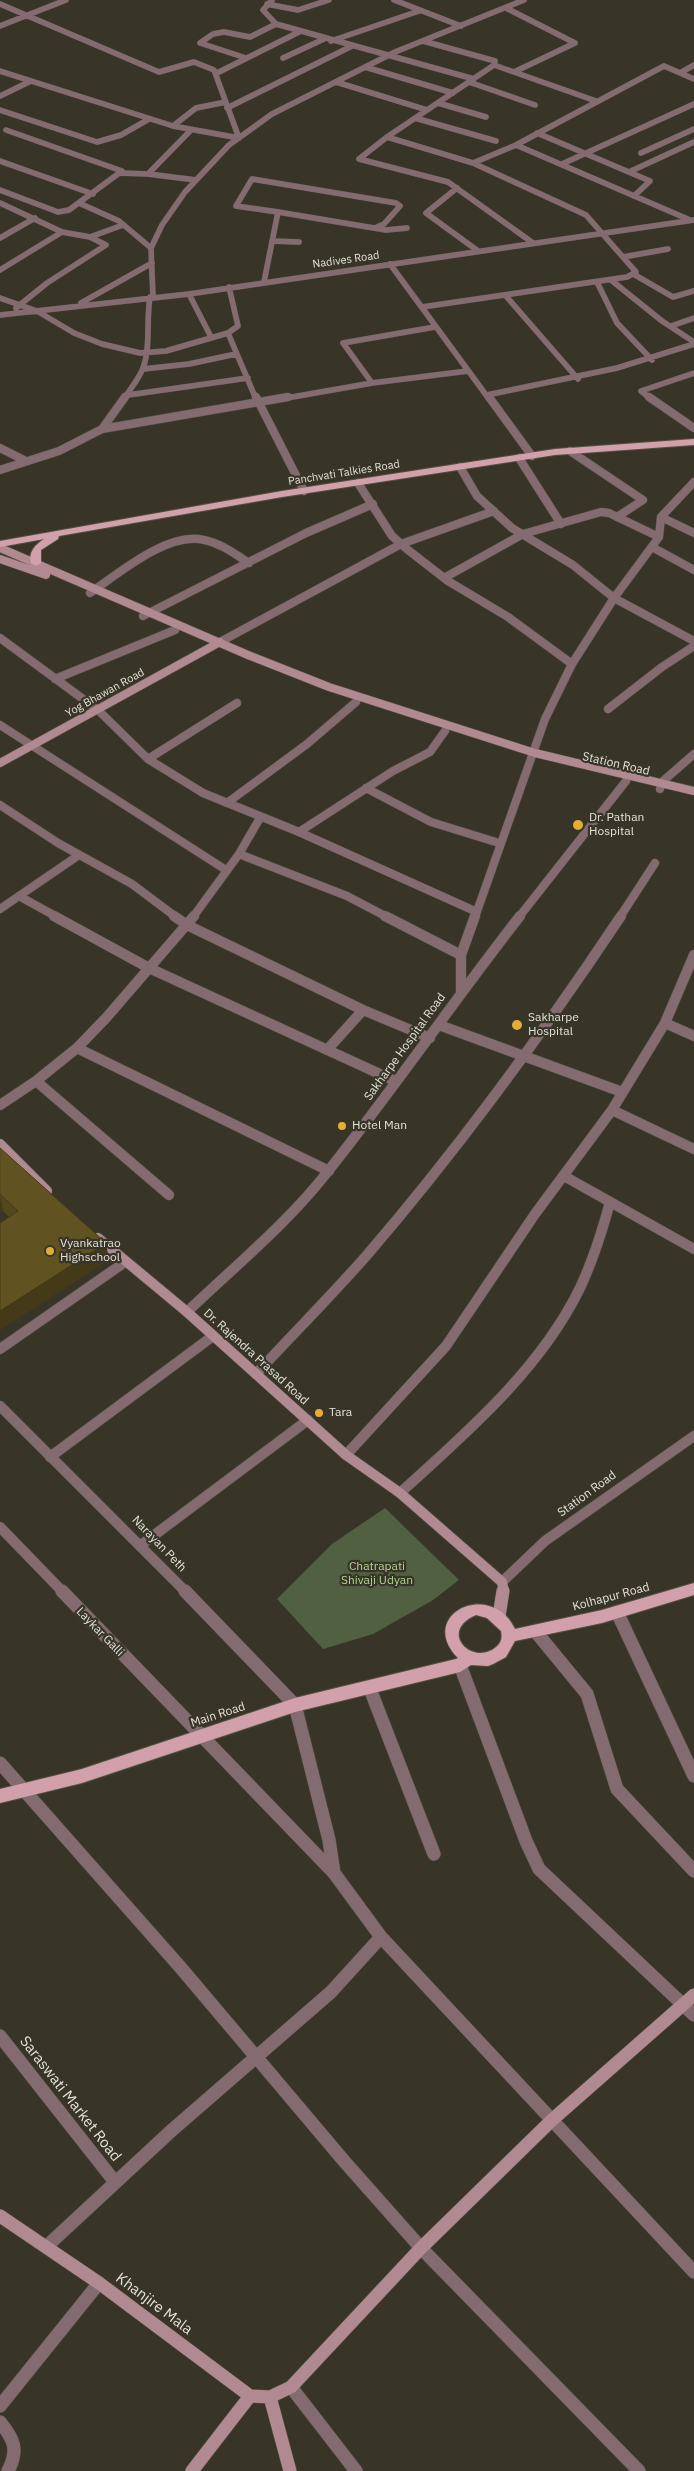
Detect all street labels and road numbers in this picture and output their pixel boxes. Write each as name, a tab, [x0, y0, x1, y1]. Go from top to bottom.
street label: Nadives Road	[312, 249, 380, 271]
street label: Panchvati Talkies Road	[287, 458, 401, 488]
street label: Yog Bhawan Road	[63, 666, 147, 720]
street label: Station Road	[581, 749, 651, 779]
street label: Sakharpe Hospital Road	[361, 991, 449, 1103]
street label: Dr. Rajendra Prasad Road	[201, 1306, 311, 1408]
street label: Station Road	[555, 1468, 619, 1520]
street label: Narayan Peth	[129, 1513, 189, 1575]
street label: Kolhapur Road	[571, 1580, 651, 1614]
street label: Laykar Galli	[73, 1605, 127, 1659]
street label: Main Road	[189, 1699, 247, 1731]
street label: Saraswati Market Road	[15, 2033, 125, 2165]
street label: Khanjire Mala	[112, 2269, 196, 2339]

